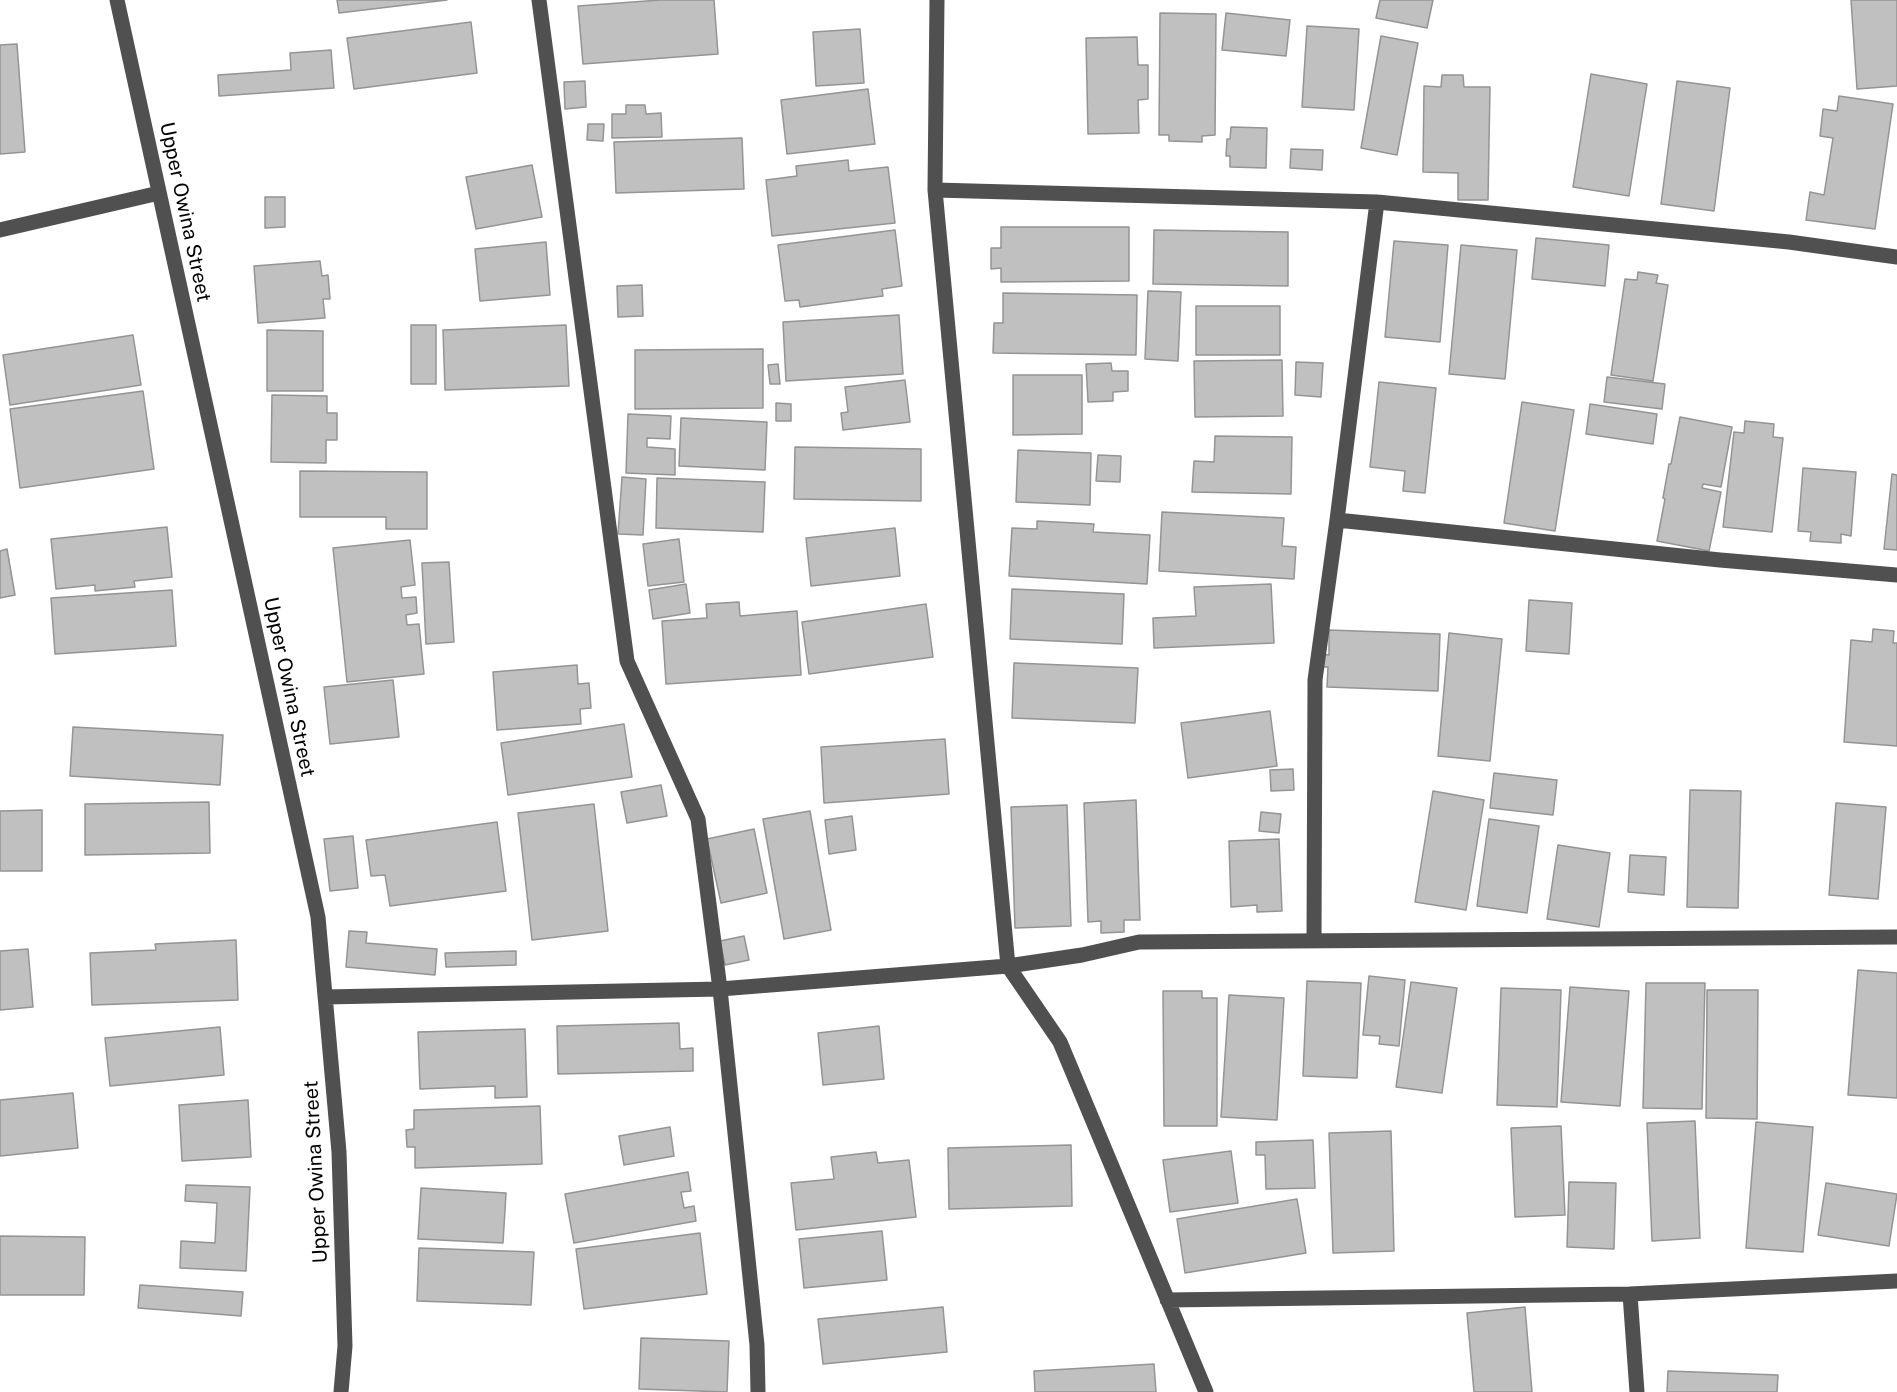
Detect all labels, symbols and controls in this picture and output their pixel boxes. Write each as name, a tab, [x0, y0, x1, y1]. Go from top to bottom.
street label: Upper Owina Street	[154, 120, 216, 304]
street label: Upper Owina Street	[258, 595, 320, 779]
street label: Upper Owina Street	[299, 1080, 333, 1264]

